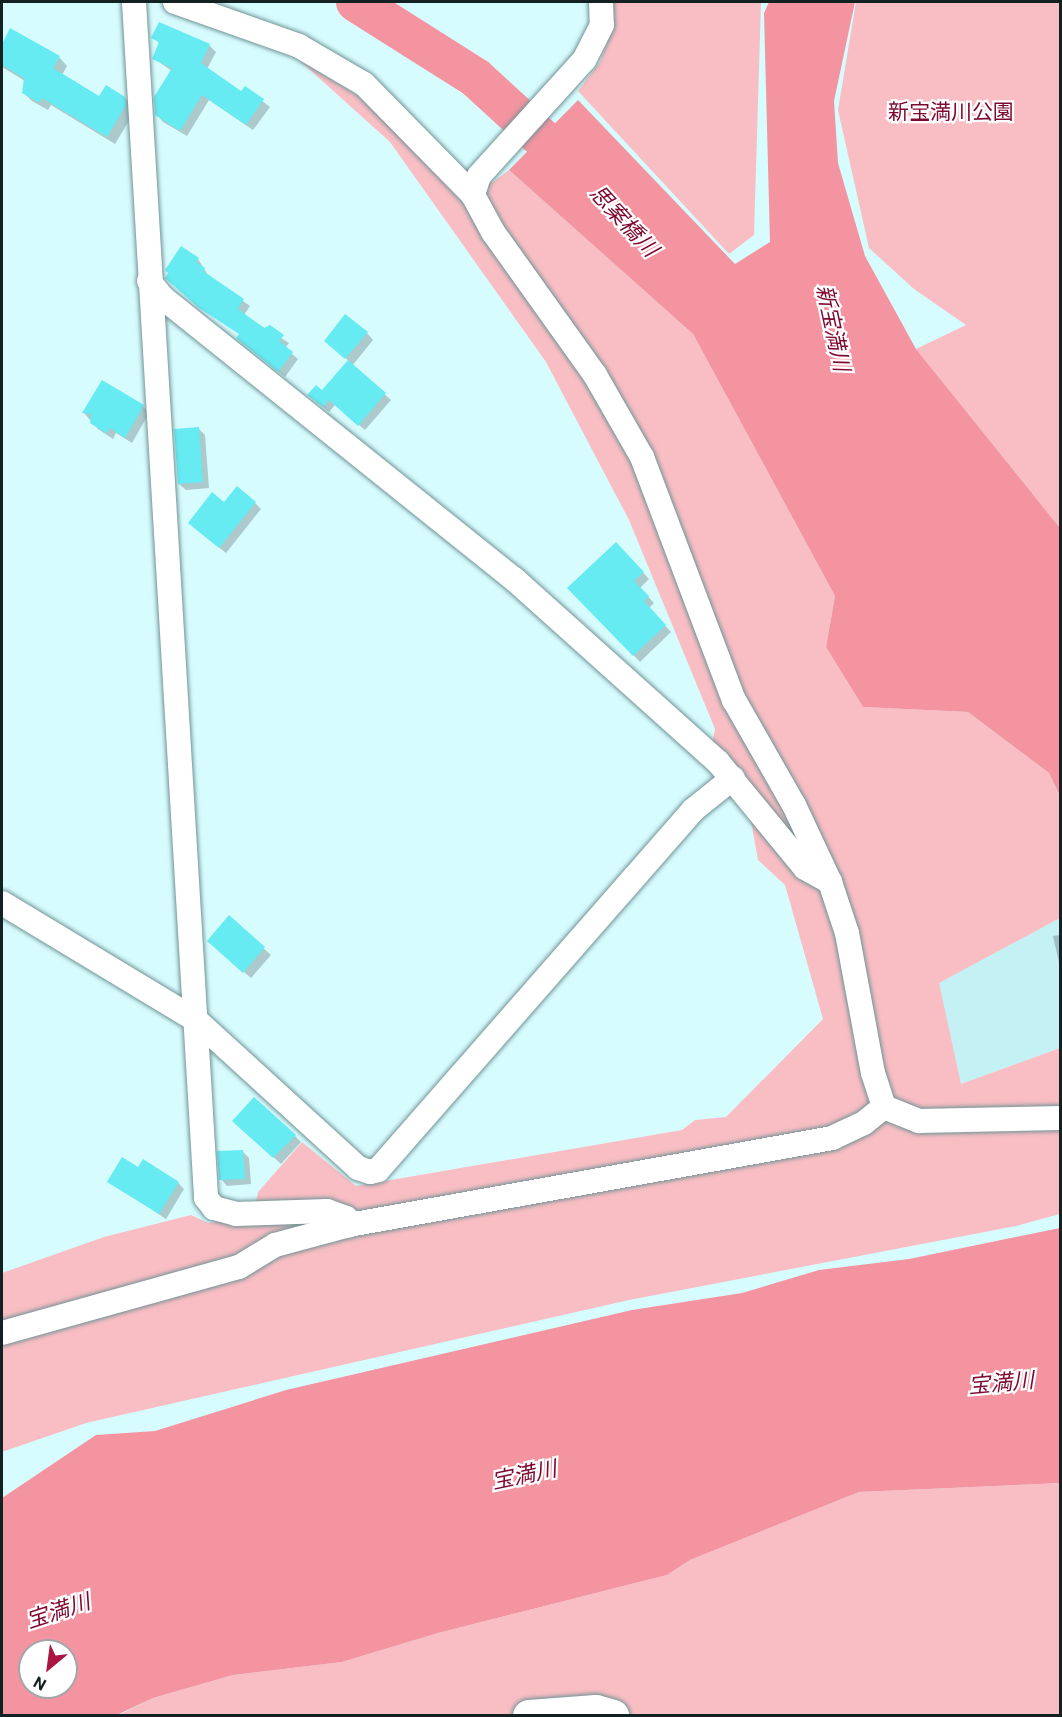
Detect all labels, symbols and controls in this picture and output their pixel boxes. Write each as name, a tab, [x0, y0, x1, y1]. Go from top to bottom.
park label: 新宝満川公園	[888, 99, 1014, 125]
water label: 思案橋川	[584, 180, 664, 262]
water label: 新宝満川	[811, 282, 855, 374]
water label: 宝満川	[967, 1367, 1035, 1399]
water label: 宝満川	[489, 1455, 559, 1495]
water label: 宝満川	[23, 1588, 93, 1634]
north arrow	[18, 1639, 78, 1699]
text: N	[30, 1672, 50, 1694]

